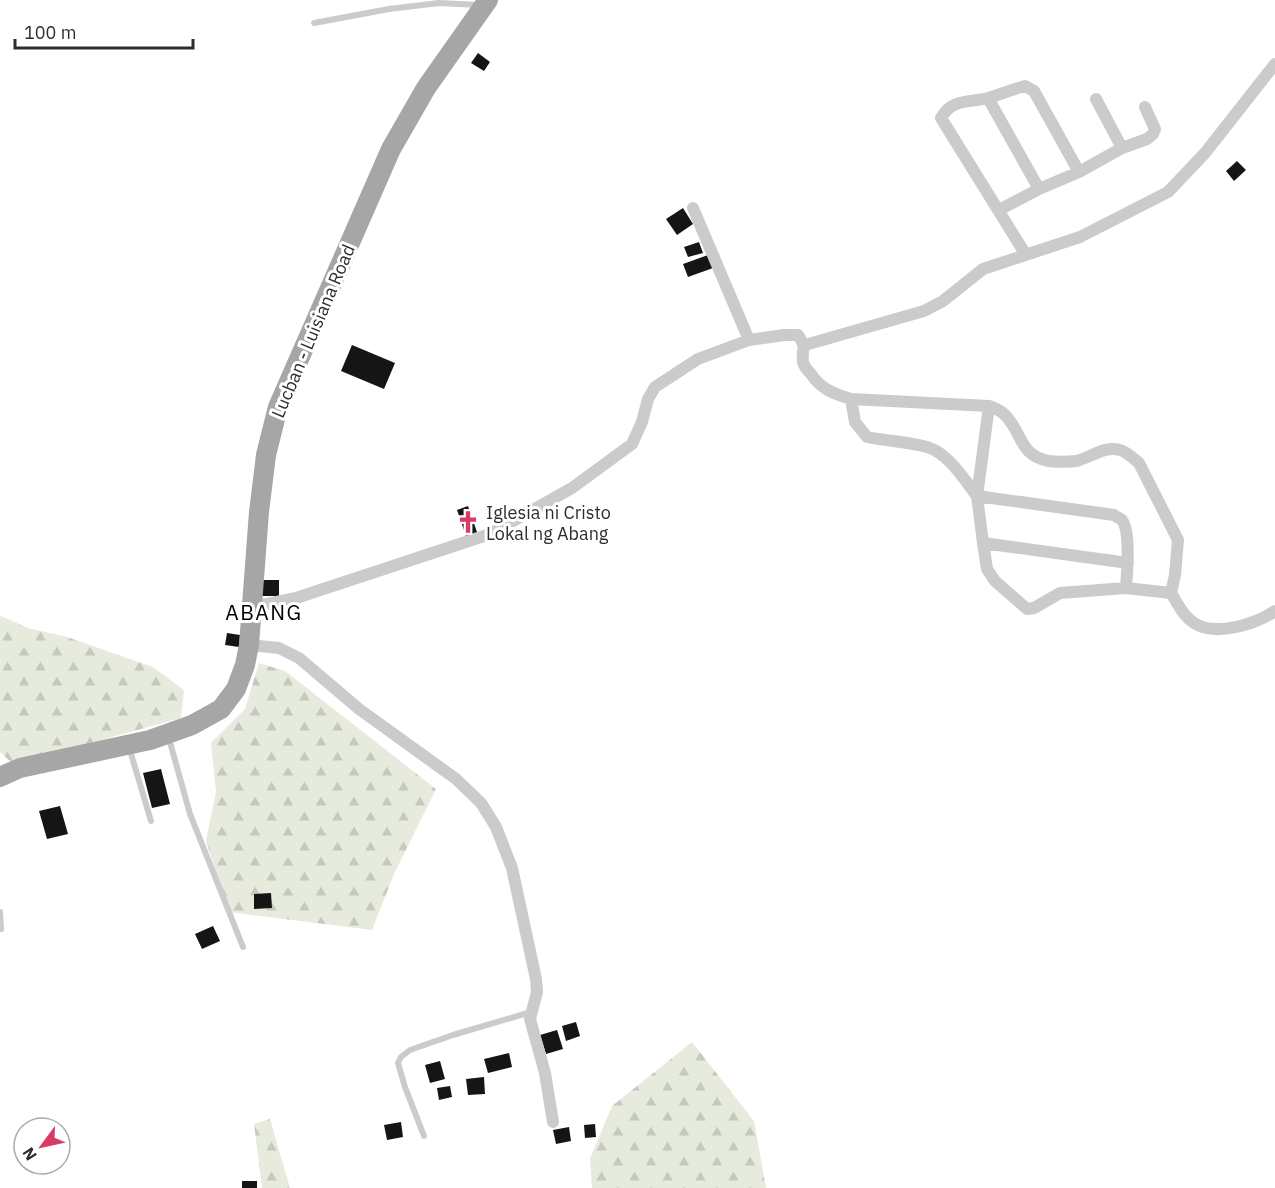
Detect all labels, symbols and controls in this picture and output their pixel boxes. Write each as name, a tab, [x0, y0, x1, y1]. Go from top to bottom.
scale bar	[15, 12, 194, 50]
text: 100 m	[24, 21, 76, 44]
street label: Lucban - Luisiana Road	[266, 241, 360, 421]
place label: Iglesia ni Cristo Lokal ng Abang	[486, 501, 611, 545]
church icon: Iglesia ni Cristo Lokal ng Abang	[455, 509, 481, 535]
district label: ABANG	[225, 598, 303, 626]
north arrow	[12, 1116, 72, 1176]
text: N	[18, 1144, 41, 1164]

